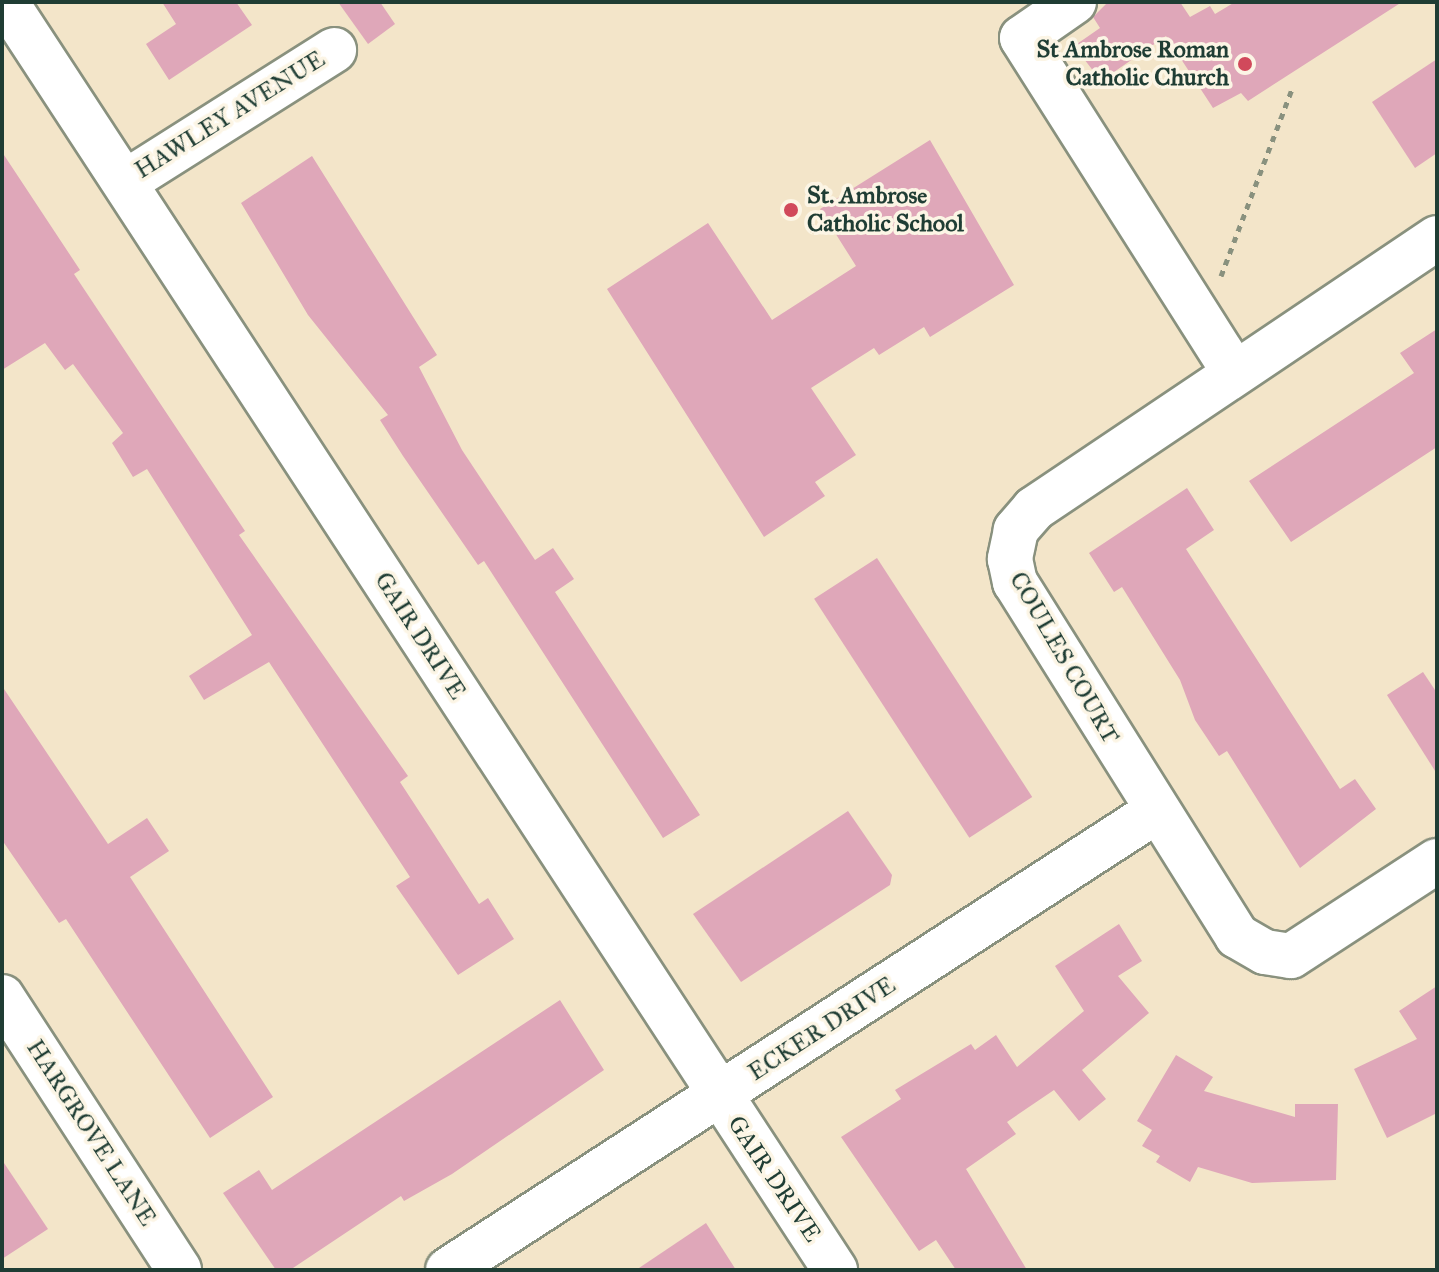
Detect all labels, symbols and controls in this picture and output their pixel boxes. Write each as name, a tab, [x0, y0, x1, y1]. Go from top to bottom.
place label: St Ambrose Roman Catholic Church	[1037, 36, 1229, 92]
street label: HAWLEY AVENUE	[130, 45, 330, 185]
marker: St Ambrose Roman Catholic Church	[1236, 55, 1254, 73]
place label: St. Ambrose Catholic School	[807, 182, 964, 238]
marker: St. Ambrose Catholic School	[782, 201, 800, 219]
street label: GAIR DRIVE	[368, 567, 472, 705]
street label: COULES COURT	[1003, 567, 1125, 749]
street label: ECKER DRIVE	[743, 971, 901, 1087]
street label: HARGROVE LANE	[20, 1035, 162, 1231]
street label: GAIR DRIVE	[721, 1111, 827, 1247]

